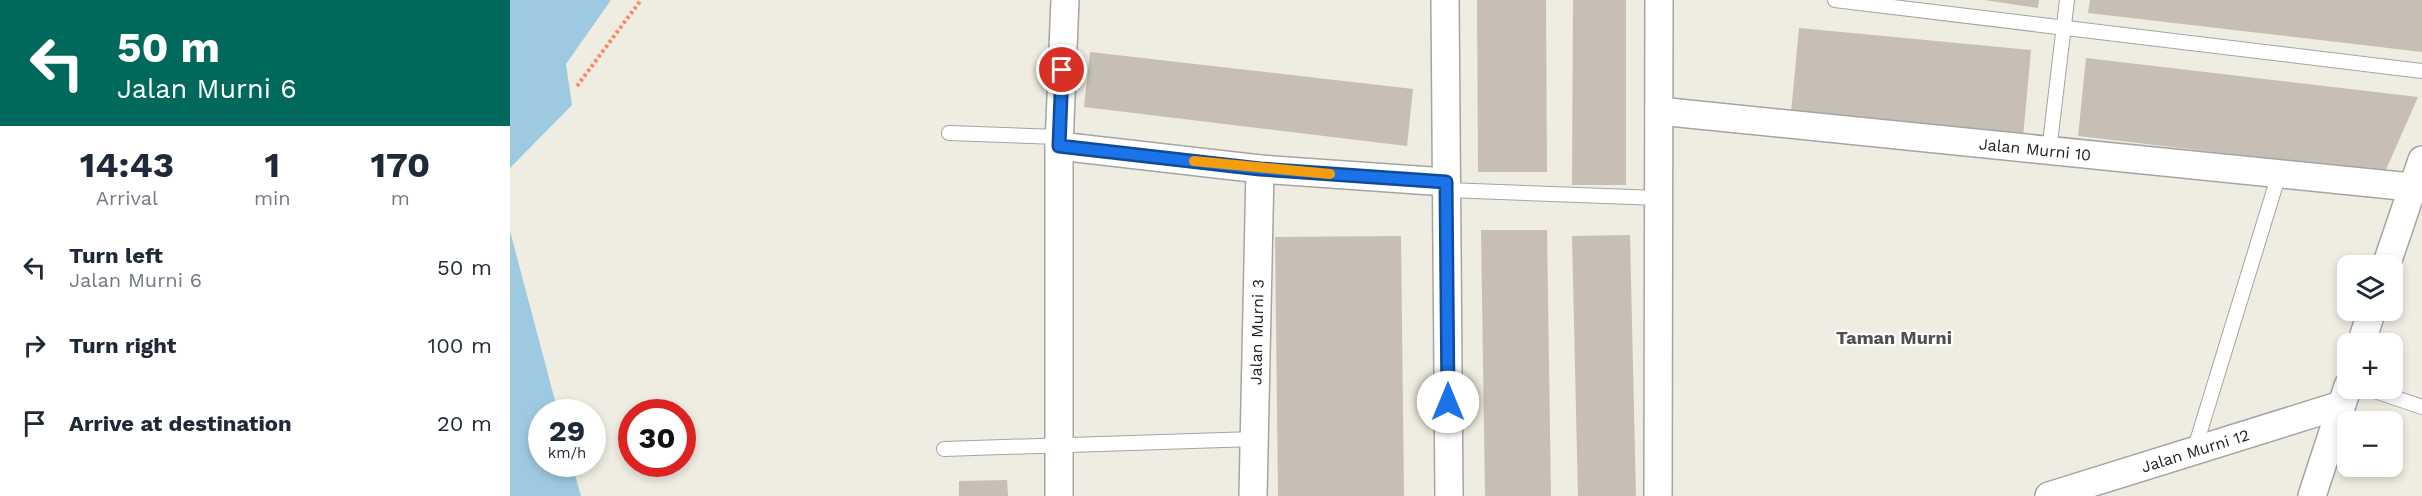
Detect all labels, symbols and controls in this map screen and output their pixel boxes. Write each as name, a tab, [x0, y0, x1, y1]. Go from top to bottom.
text: 50 m	[117, 23, 220, 72]
icon: left	[18, 24, 96, 102]
pin	[1036, 44, 1087, 95]
icon: arrive	[1045, 53, 1078, 86]
text: Jalan Murni 6	[117, 73, 297, 105]
street label: Jalan Murni 10	[1978, 134, 2092, 165]
text: 14:43	[80, 144, 174, 186]
text: 1	[265, 144, 280, 186]
text: 170	[371, 144, 430, 186]
text: Arrival	[96, 186, 158, 210]
text: min	[254, 186, 291, 210]
text: m	[391, 186, 410, 210]
text: Turn left	[69, 243, 163, 268]
icon: left	[18, 251, 51, 284]
text: 50 m	[437, 255, 492, 280]
map controls	[2337, 255, 2403, 477]
button: layers	[2337, 255, 2403, 321]
text: Jalan Murni 6	[69, 268, 202, 292]
street label: Jalan Murni 3	[1246, 279, 1268, 385]
district label: Taman Murni	[1836, 327, 1952, 348]
icon: right	[18, 329, 51, 362]
text: Turn right	[69, 333, 176, 358]
text: 100 m	[428, 333, 492, 358]
button: +	[2337, 333, 2403, 399]
position arrow	[1416, 370, 1480, 434]
speed limit sign: 30	[618, 399, 696, 477]
icon: arrive	[18, 407, 51, 440]
text: Arrive at destination	[69, 411, 292, 436]
text: 20 m	[437, 411, 492, 436]
button: −	[2337, 411, 2403, 477]
text: 29	[549, 413, 585, 448]
street label: Jalan Murni 12	[2139, 425, 2252, 477]
text: km/h	[548, 444, 586, 462]

